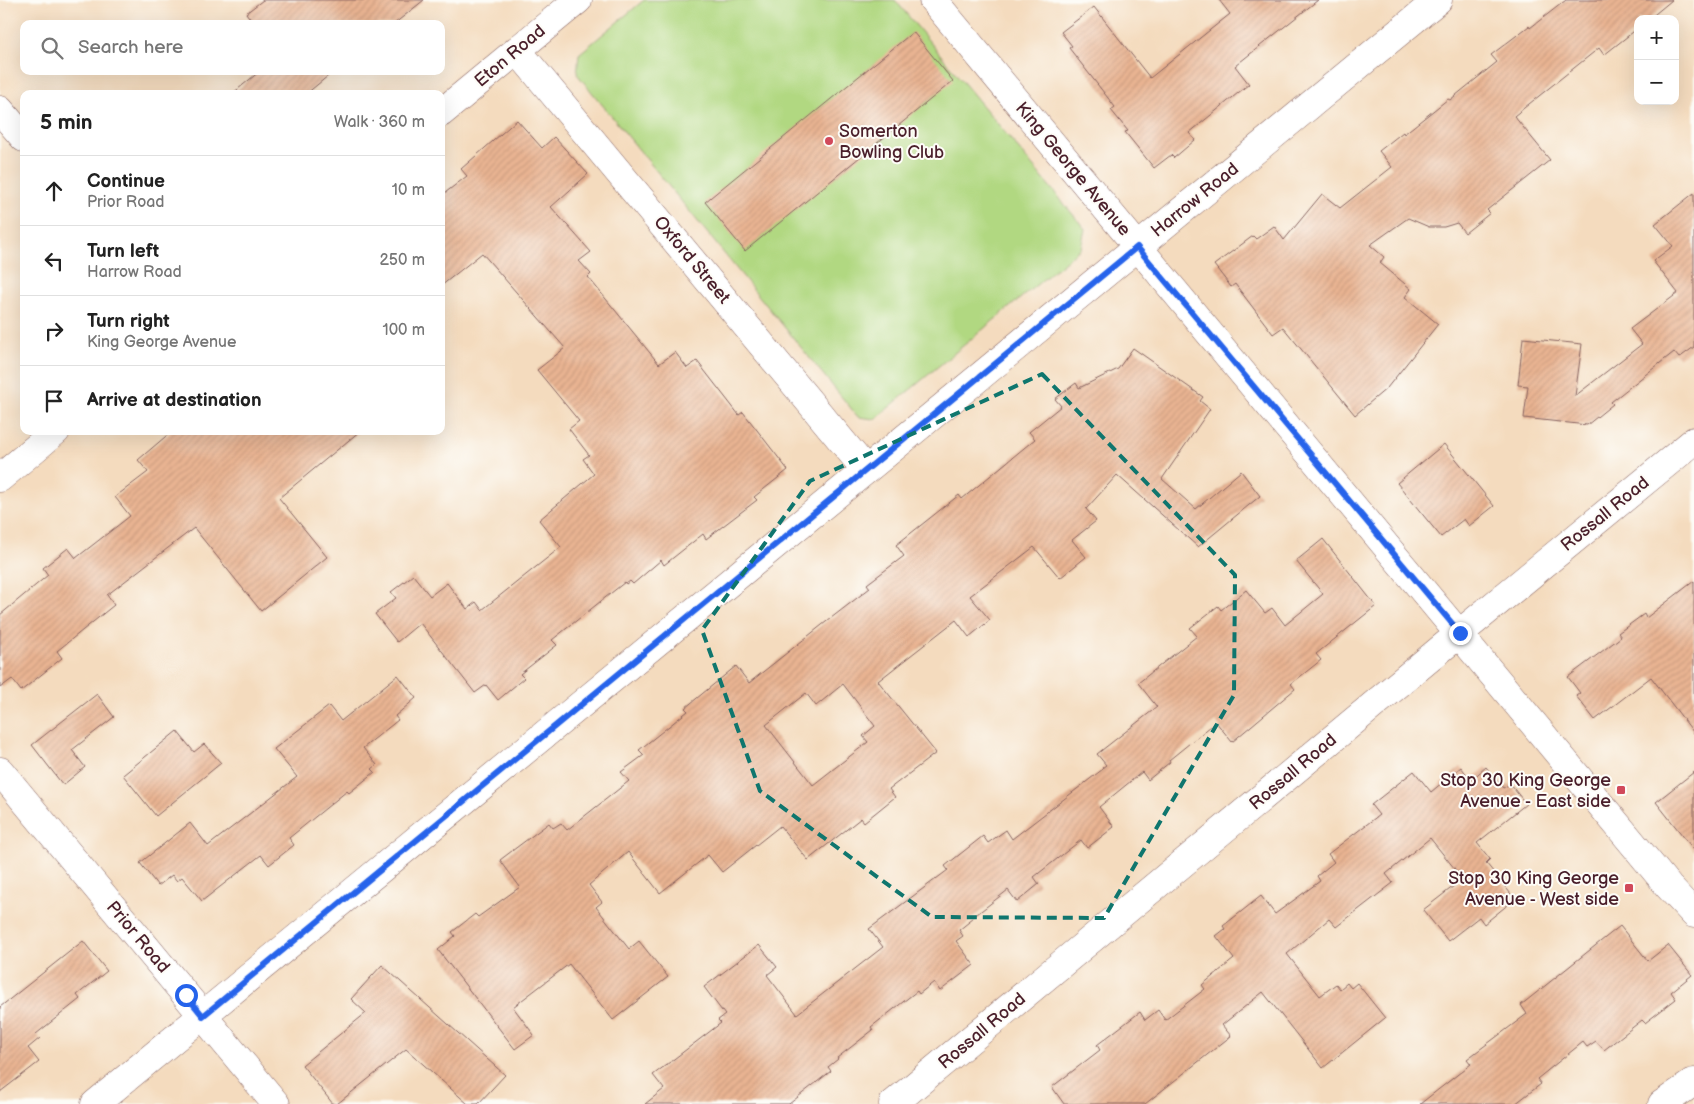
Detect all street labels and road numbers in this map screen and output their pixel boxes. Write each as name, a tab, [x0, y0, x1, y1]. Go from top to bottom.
street label: Eton Road	[470, 20, 550, 92]
street label: King George Avenue	[1011, 98, 1135, 240]
street label: Harrow Road	[1147, 158, 1243, 242]
street label: Oxford Street	[649, 212, 735, 308]
street label: Rossall Road	[1557, 472, 1653, 556]
street label: Rossall Road	[1245, 729, 1341, 815]
street label: Prior Road	[102, 897, 174, 977]
street label: Rossall Road	[934, 988, 1030, 1074]

